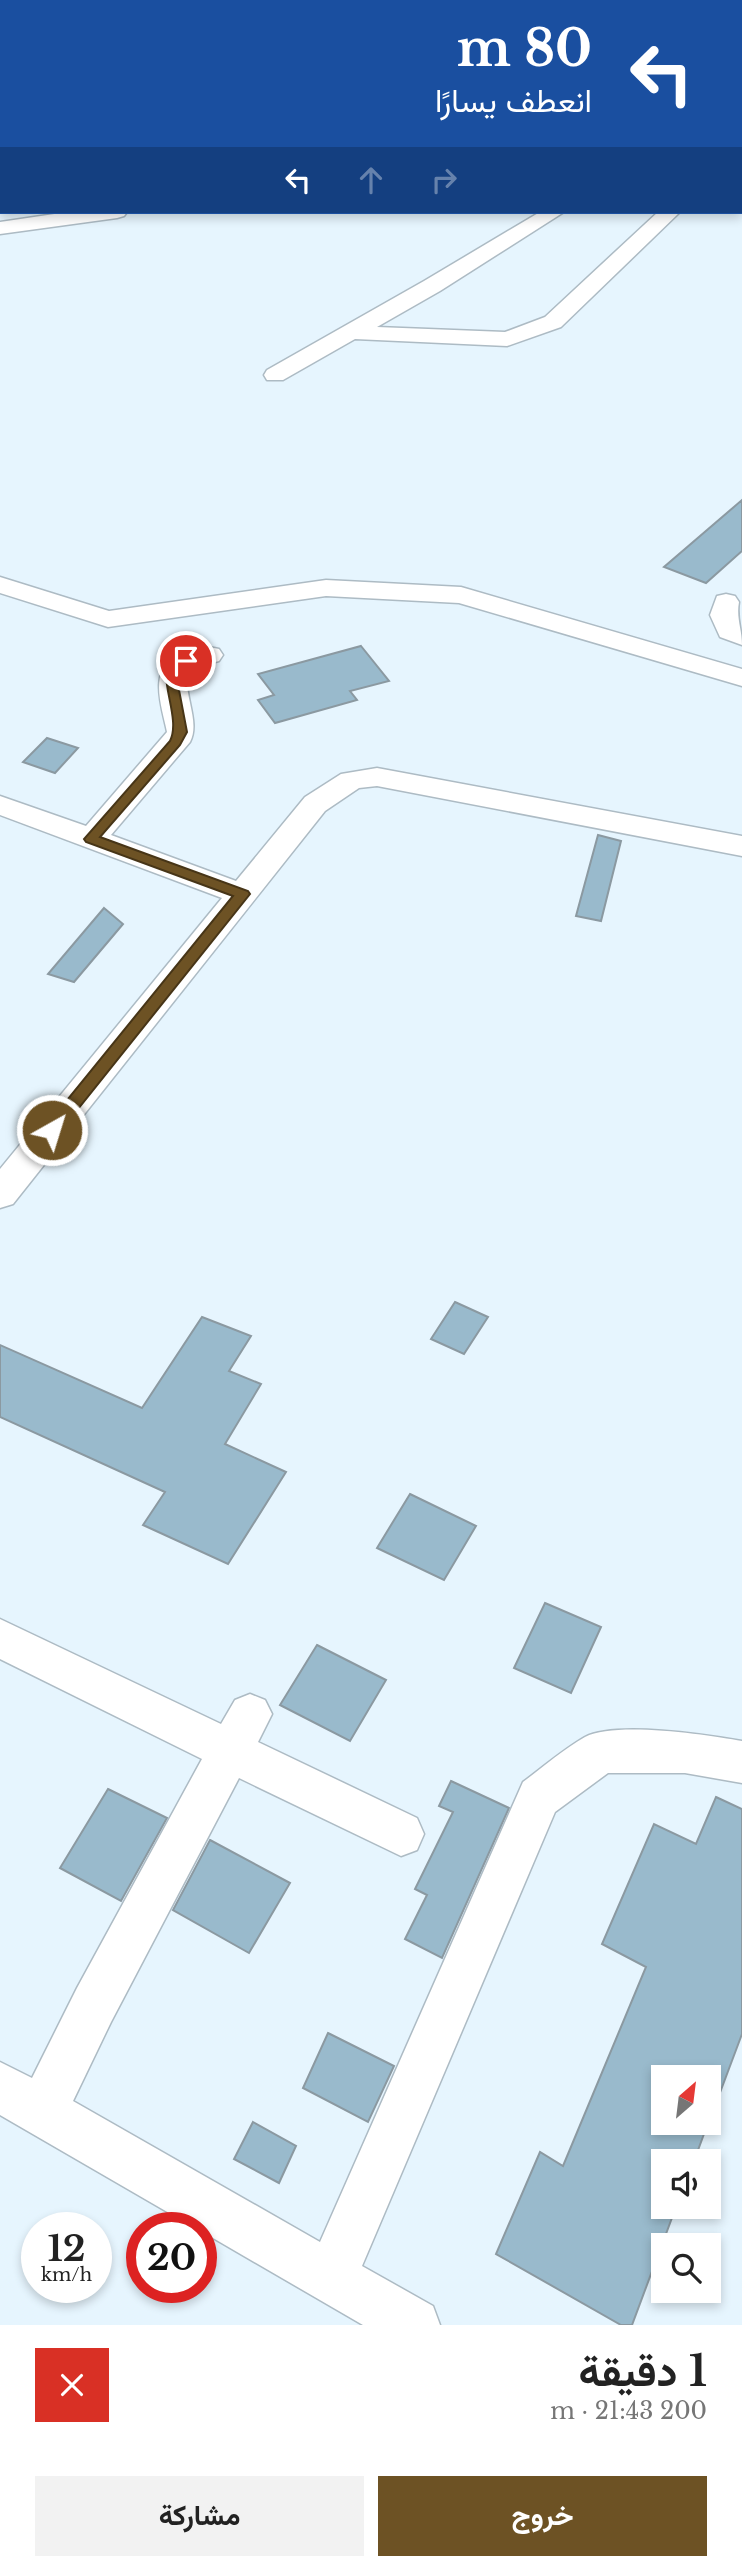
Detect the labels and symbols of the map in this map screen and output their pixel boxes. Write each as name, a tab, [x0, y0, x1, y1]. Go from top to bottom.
pin	[156, 631, 216, 691]
position arrow	[15, 1093, 89, 1167]
north arrow	[651, 2065, 721, 2135]
speed limit sign: 20	[126, 2212, 217, 2303]

